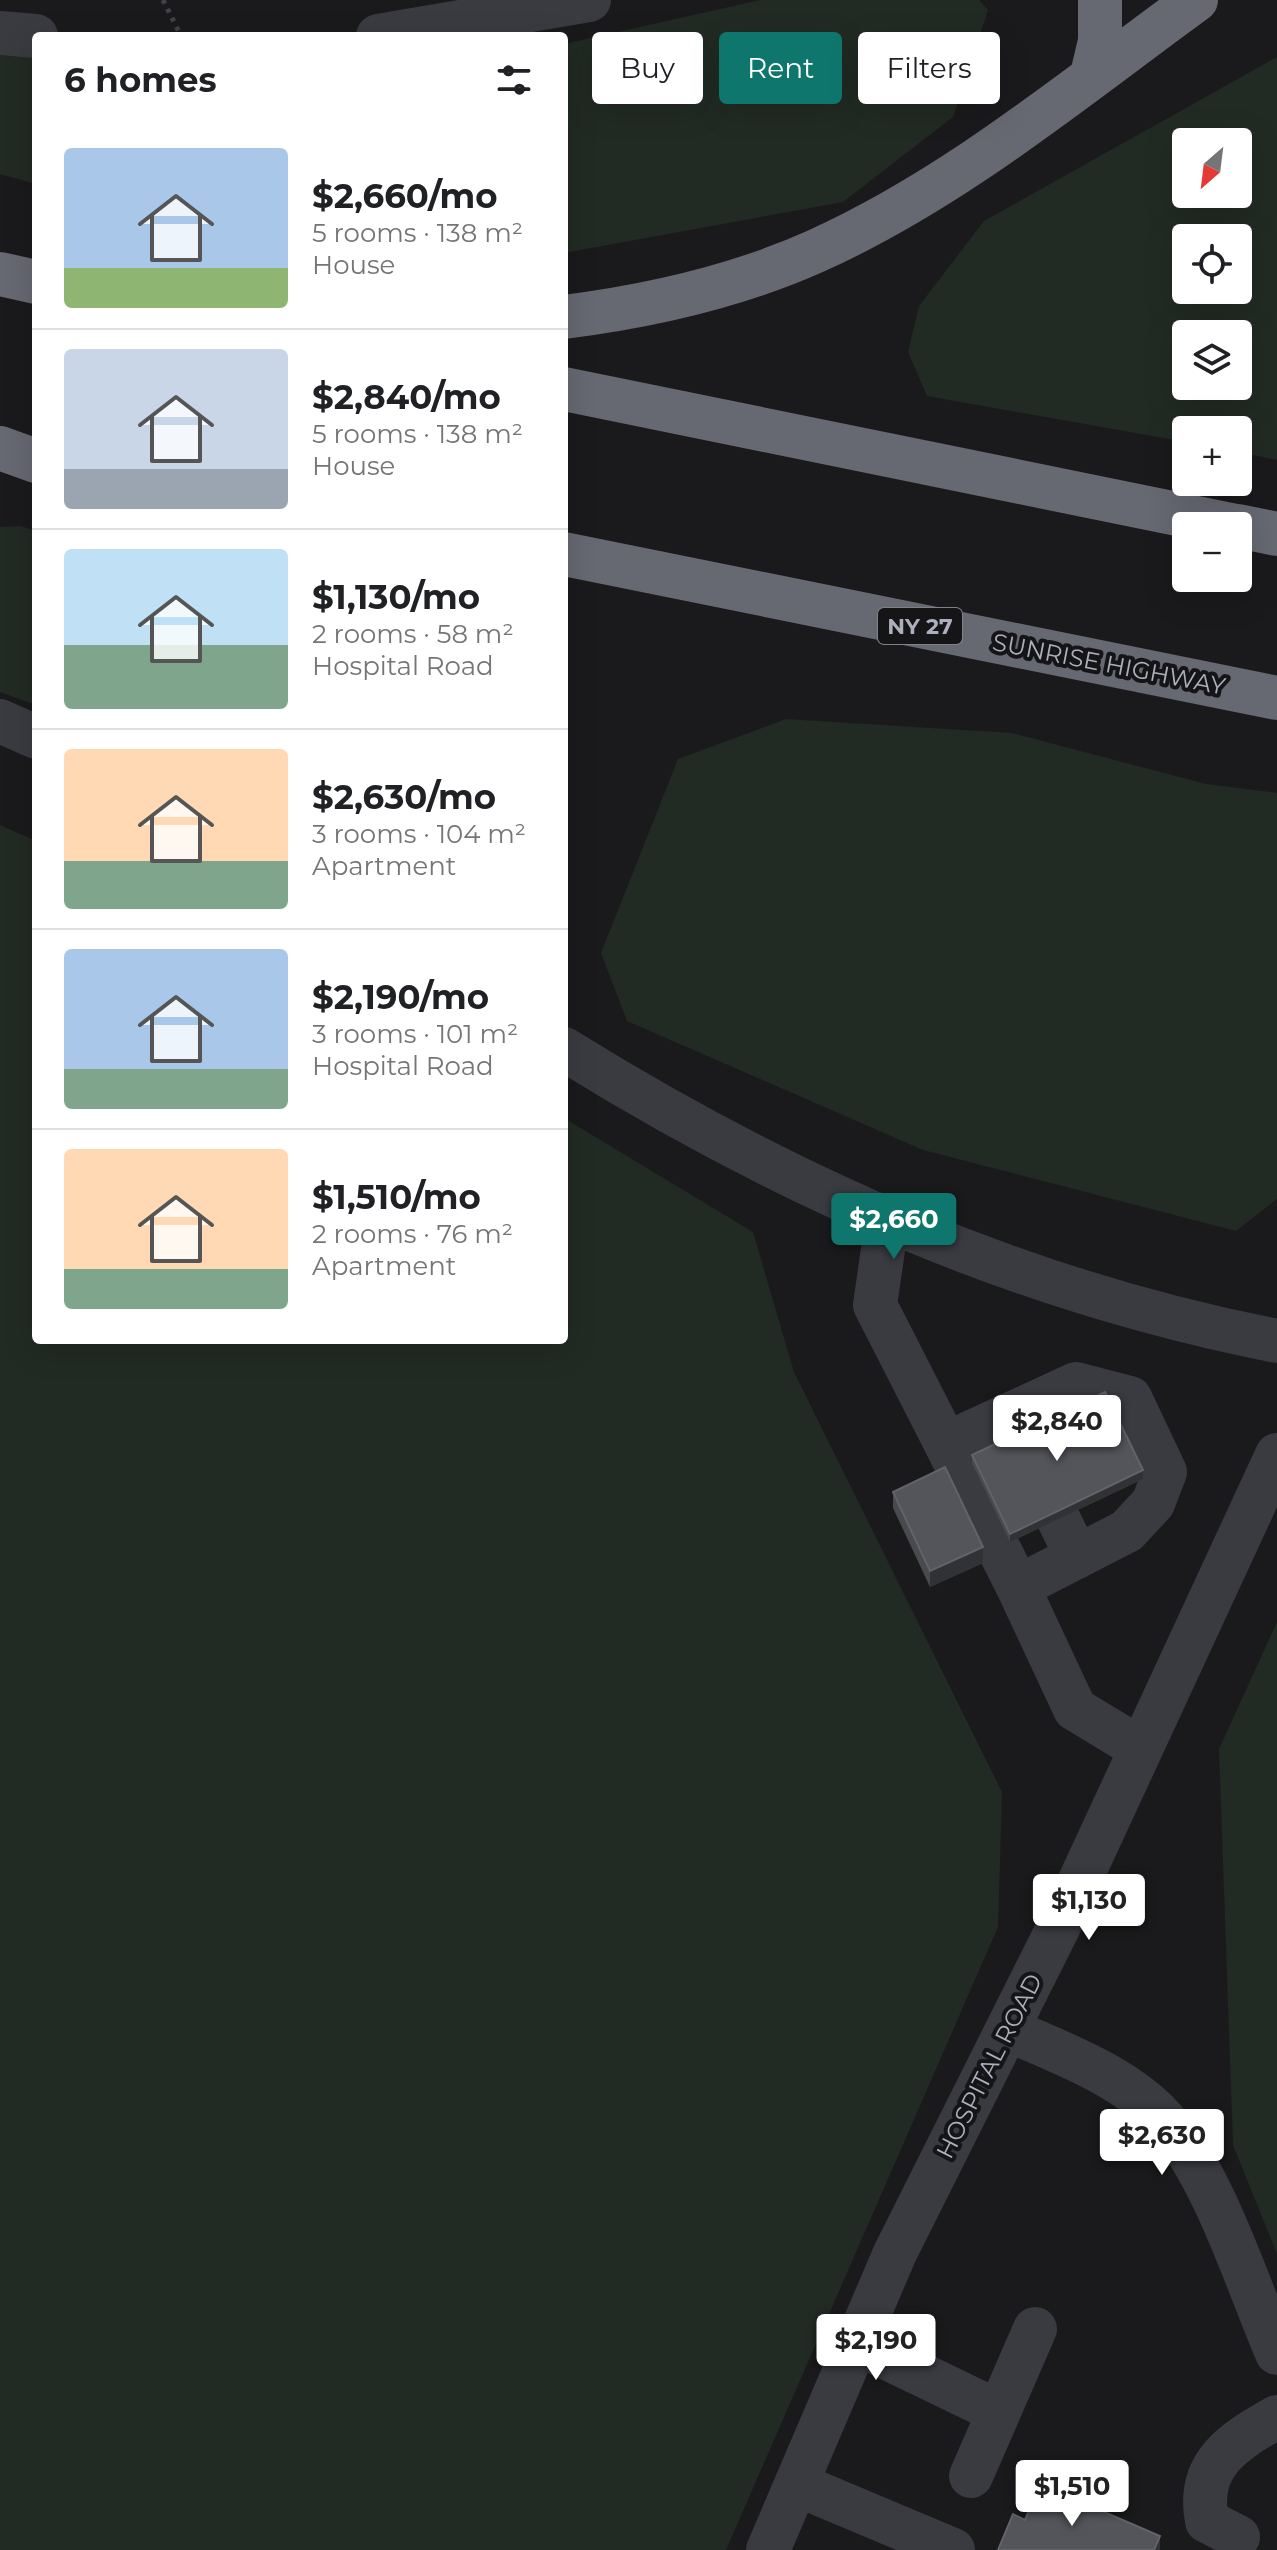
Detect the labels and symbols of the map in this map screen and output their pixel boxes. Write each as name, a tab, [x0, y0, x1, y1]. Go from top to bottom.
north arrow	[1172, 128, 1252, 208]
road number: NY 27	[878, 608, 962, 644]
street label: SUNRISE HIGHWAY	[990, 627, 1229, 701]
pin: $2,660	[829, 1193, 959, 1261]
pin: $2,840	[992, 1395, 1122, 1463]
pin: $1,130	[1024, 1874, 1154, 1942]
street label: HOSPITAL ROAD	[930, 1969, 1048, 2163]
pin: $2,630	[1097, 2109, 1227, 2177]
pin: $2,190	[811, 2314, 941, 2382]
pin: $1,510	[1007, 2460, 1137, 2528]

